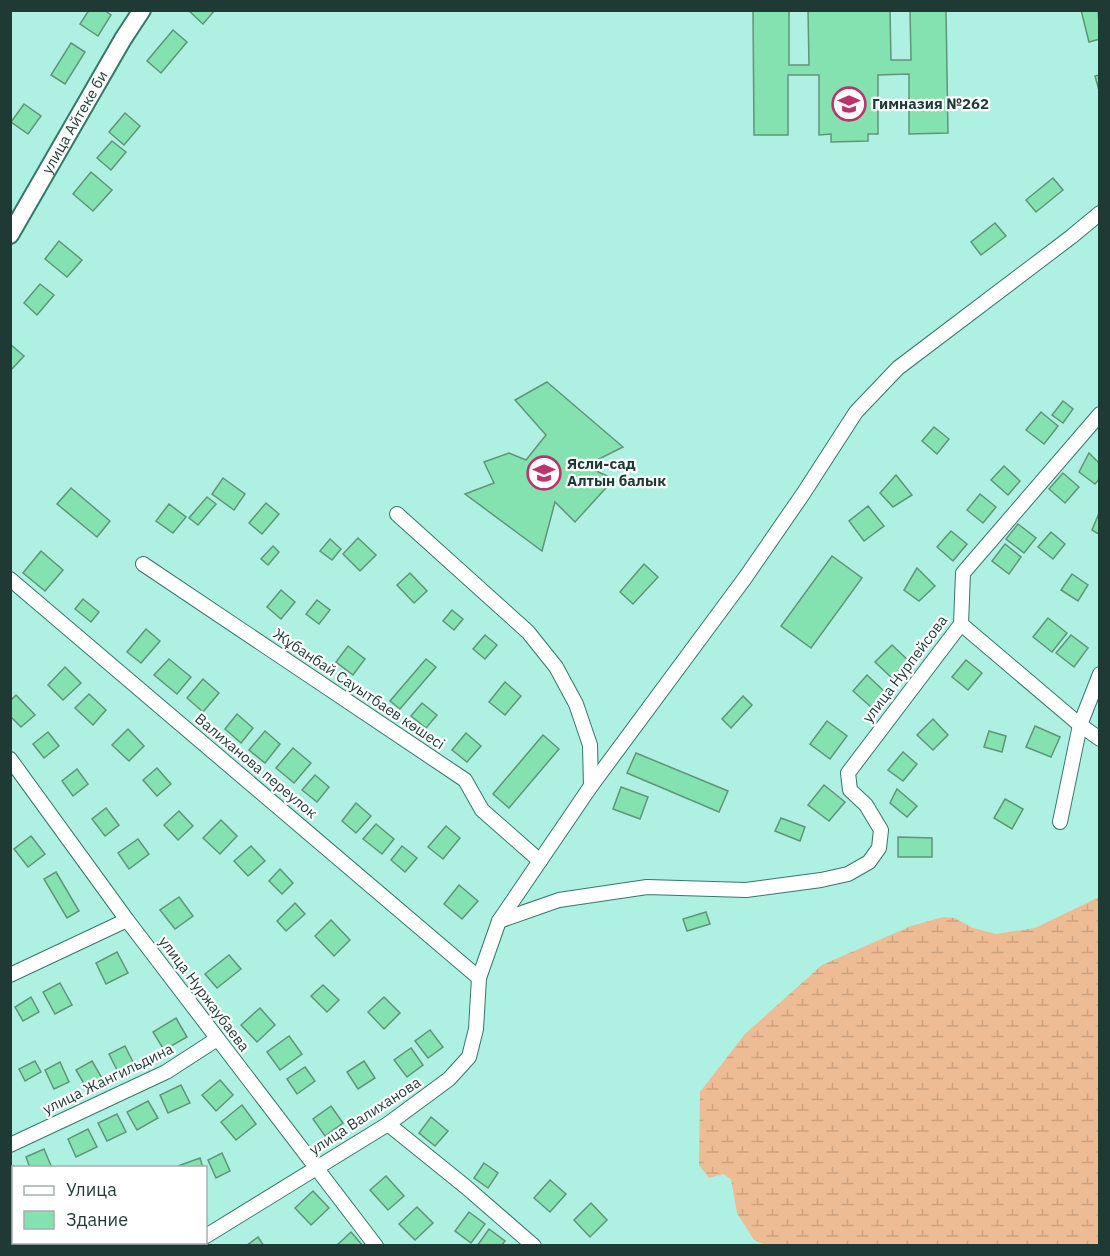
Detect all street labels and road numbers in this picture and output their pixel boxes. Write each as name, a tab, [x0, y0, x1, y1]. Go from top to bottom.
street label: улица Айтеке би	[37, 67, 112, 177]
street label: улица Нурпейсова	[858, 611, 951, 726]
street label: Жұбанбай Сауытбаев көшесі	[270, 624, 449, 753]
street label: Валиханова переулок	[191, 709, 321, 822]
street label: улица Нуржаубаева	[155, 932, 254, 1055]
street label: улица Жангильдина	[39, 1039, 176, 1118]
street label: улица Валиханова	[305, 1072, 424, 1159]

